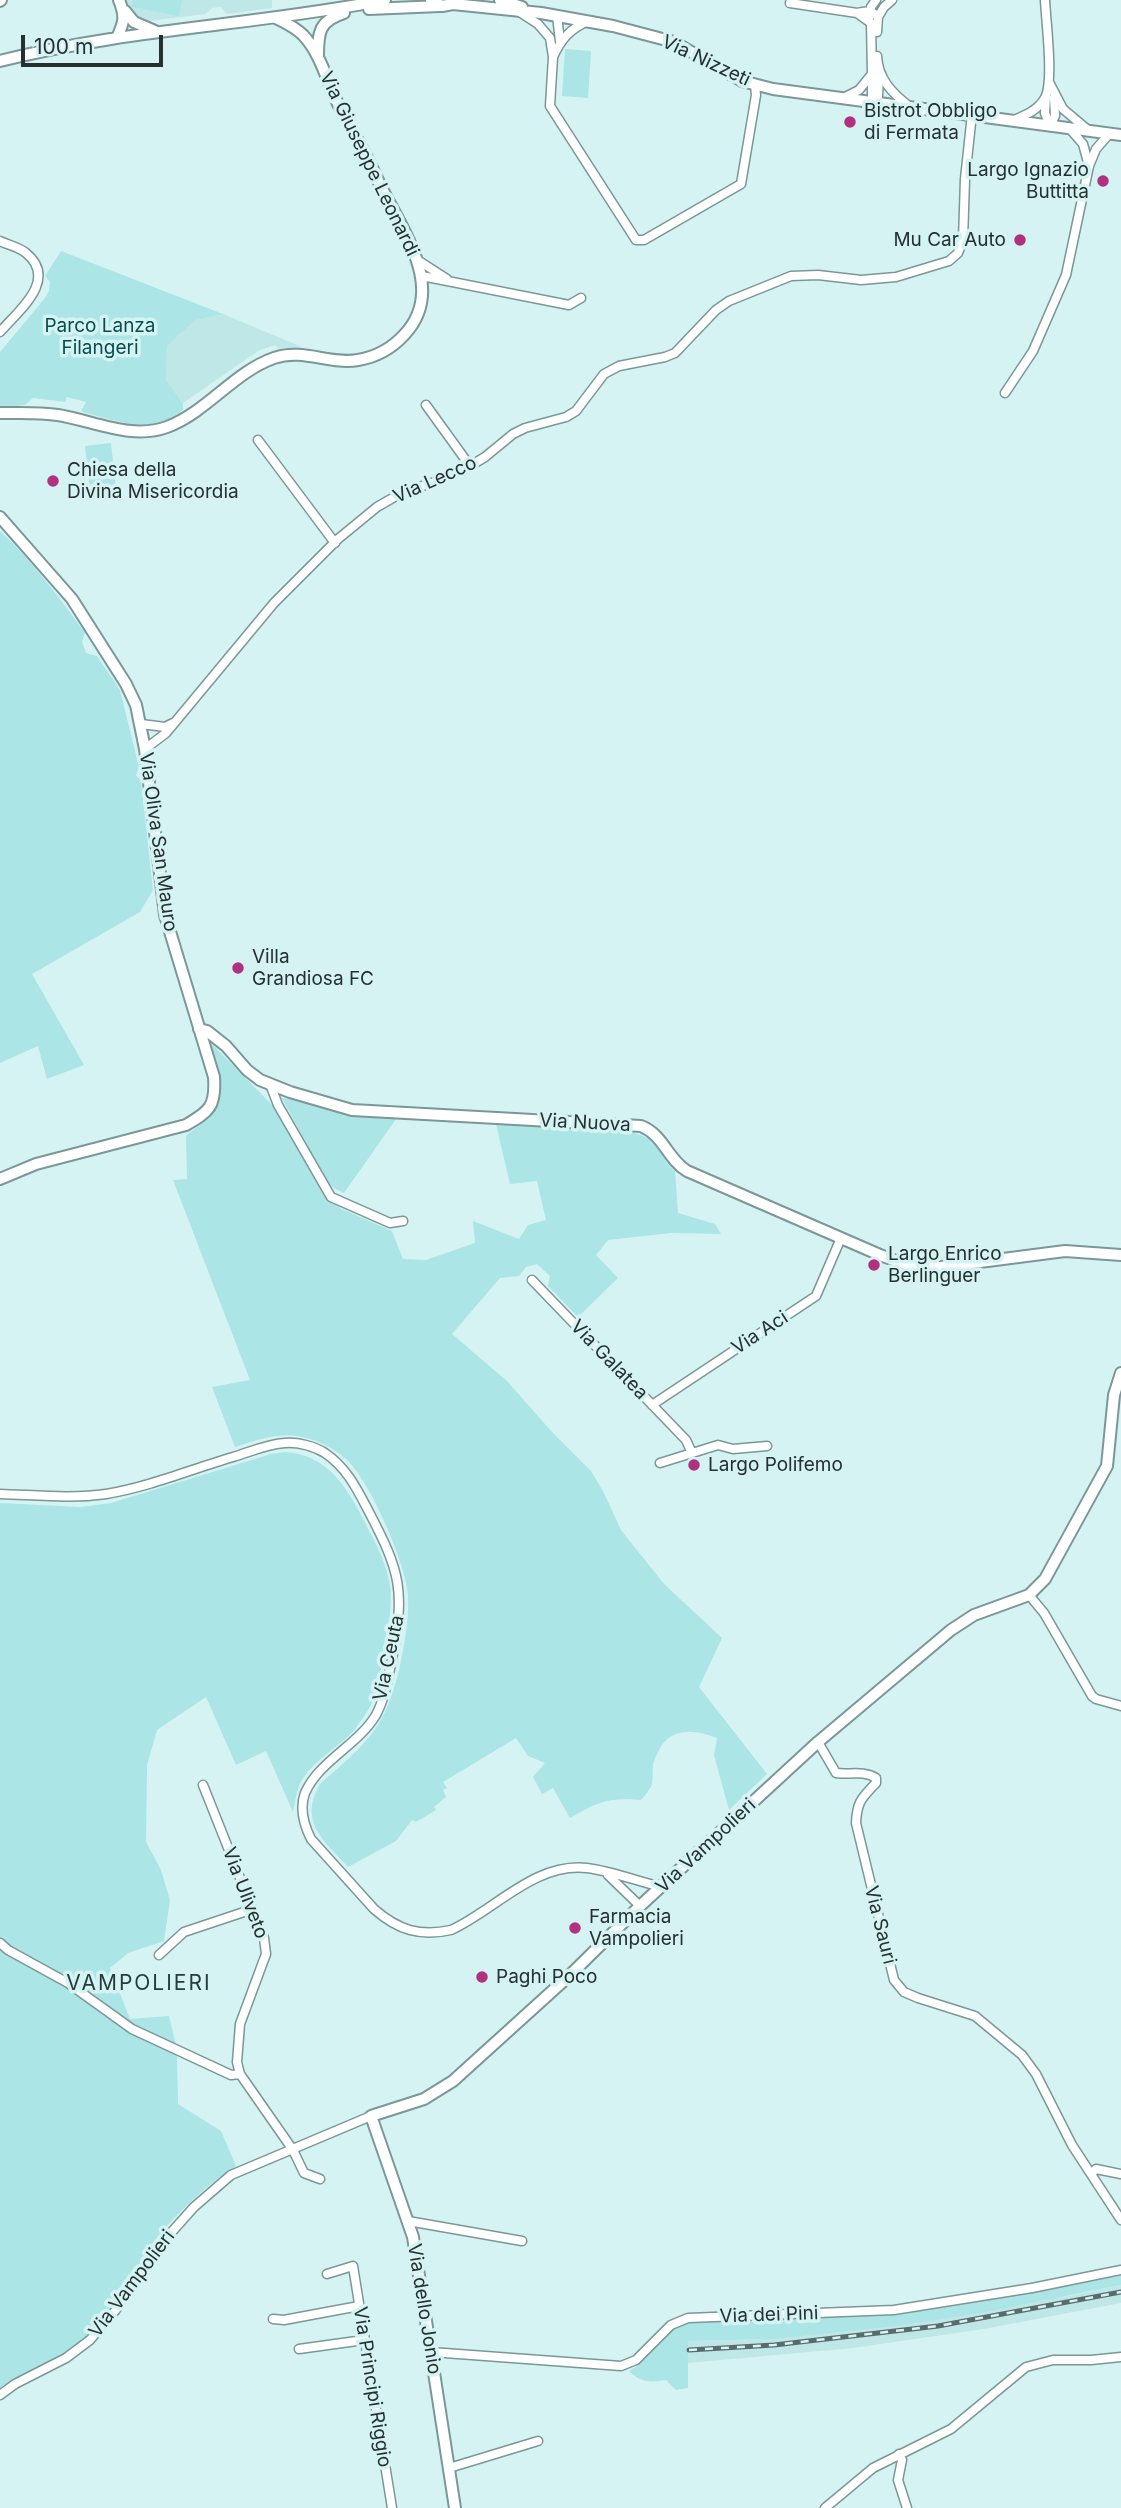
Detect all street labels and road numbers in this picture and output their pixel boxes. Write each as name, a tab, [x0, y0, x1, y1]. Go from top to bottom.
street label: Via Nizzeti	[658, 31, 754, 91]
street label: Via Giuseppe Leonardi	[314, 68, 424, 260]
street label: Via Lecco	[390, 452, 480, 508]
street label: Via Oliva San Mauro	[134, 751, 182, 933]
street label: Via Nuova	[539, 1109, 631, 1137]
street label: Via Aci	[728, 1306, 792, 1360]
street label: Via Galatea	[565, 1315, 653, 1405]
street label: Via Ceuta	[369, 1613, 409, 1703]
street label: Via Vampolieri	[651, 1794, 761, 1898]
street label: Via Uliveto	[217, 1844, 273, 1942]
street label: Via Sauri	[859, 1883, 901, 1967]
street label: Via Vampolieri	[84, 2226, 180, 2342]
street label: Via dello Jonio	[402, 2242, 446, 2376]
street label: Via dei Pini	[719, 2302, 819, 2328]
street label: Via Principi Riggio	[348, 2305, 396, 2469]

